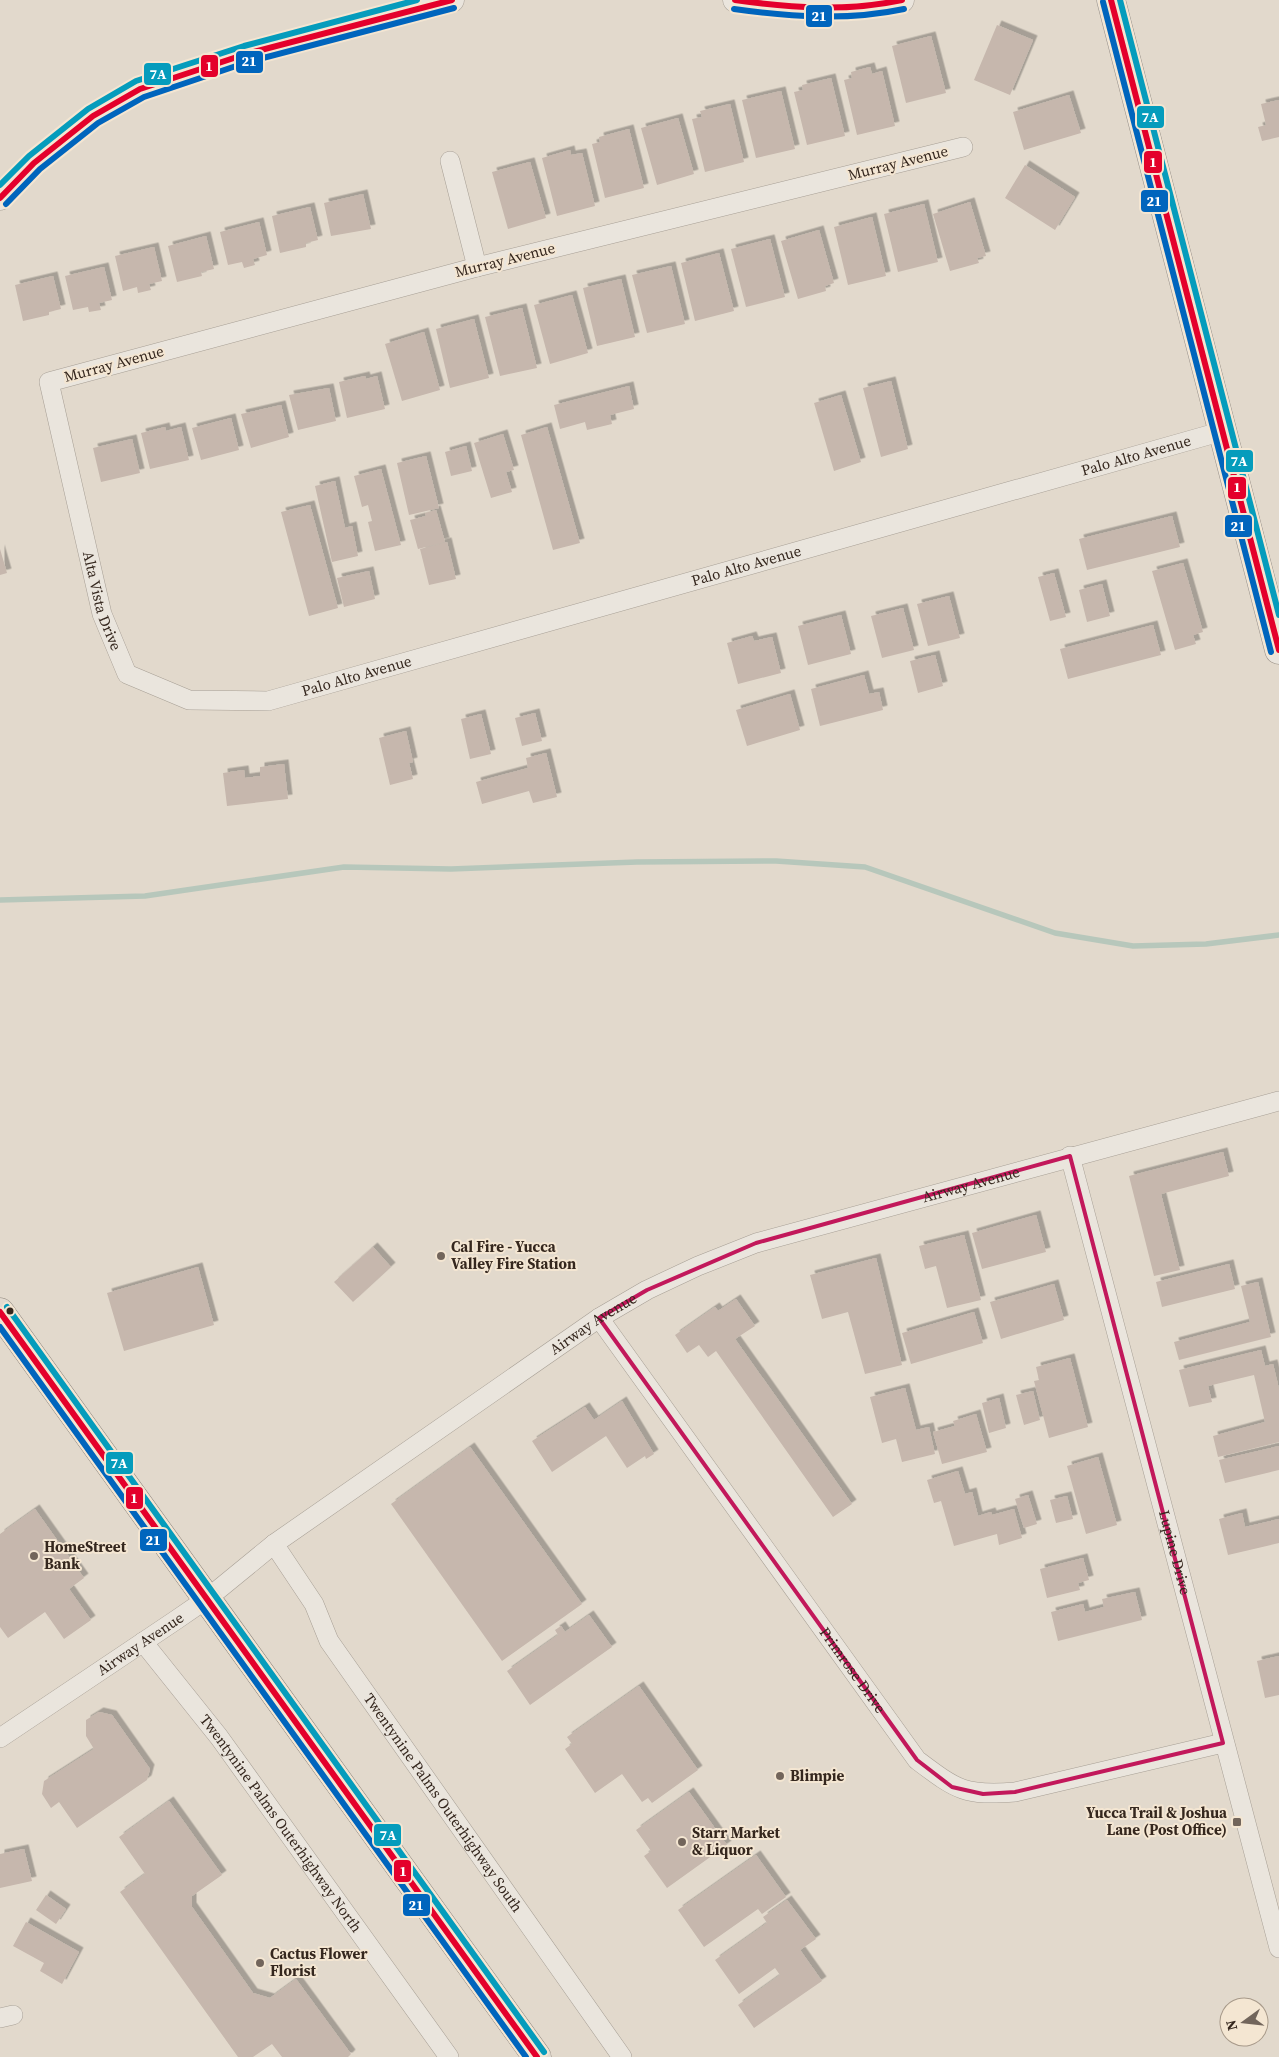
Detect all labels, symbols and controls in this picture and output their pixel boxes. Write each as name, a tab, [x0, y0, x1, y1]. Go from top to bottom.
line badge: 21	[805, 4, 833, 28]
text: 21	[811, 6, 827, 26]
line badge: 21	[235, 50, 264, 74]
text: 21	[241, 51, 257, 71]
line badge: 1	[200, 54, 219, 78]
text: 1	[205, 56, 213, 76]
line badge: 7A	[143, 62, 172, 86]
text: 7A	[149, 64, 167, 84]
line badge: 7A	[1136, 105, 1165, 129]
text: 7A	[1141, 107, 1159, 127]
street label: Murray Avenue	[846, 140, 950, 185]
line badge: 1	[1143, 150, 1163, 174]
text: 1	[1149, 152, 1157, 172]
line badge: 21	[1140, 189, 1169, 213]
text: 21	[1146, 191, 1162, 211]
street label: Murray Avenue	[453, 237, 557, 282]
street label: Murray Avenue	[62, 340, 166, 387]
street label: Palo Alto Avenue	[1079, 430, 1193, 481]
line badge: 7A	[1225, 449, 1254, 473]
text: 7A	[1230, 451, 1248, 471]
line badge: 1	[1227, 476, 1247, 500]
text: 1	[1233, 477, 1241, 497]
line badge: 21	[1224, 514, 1253, 538]
text: 21	[1230, 516, 1246, 536]
street label: Palo Alto Avenue	[689, 540, 804, 591]
street label: Alta Vista Drive	[78, 549, 127, 654]
street label: Palo Alto Avenue	[299, 650, 414, 701]
street label: Airway Avenue	[920, 1161, 1022, 1207]
place label: Cal Fire - Yucca Valley Fire Station	[451, 1236, 576, 1274]
marker: Cal Fire - Yucca Valley Fire Station	[435, 1250, 447, 1262]
street label: Airway Avenue	[545, 1287, 641, 1359]
unlabelled marker	[5, 1306, 15, 1316]
line badge: 7A	[105, 1451, 134, 1475]
text: 7A	[110, 1453, 128, 1473]
line badge: 1	[125, 1486, 144, 1510]
text: 1	[130, 1488, 138, 1508]
street label: Lupine Drive	[1154, 1508, 1196, 1597]
line badge: 21	[139, 1528, 168, 1552]
text: 21	[145, 1530, 161, 1550]
place label: HomeStreet Bank	[44, 1536, 127, 1574]
marker: HomeStreet Bank	[28, 1550, 40, 1562]
street label: Airway Avenue	[93, 1607, 188, 1680]
street label: Primrose Drive	[815, 1623, 891, 1718]
street label: Twentynine Palms Outerhighway South	[359, 1689, 528, 1916]
street label: Twentynine Palms Outerhighway North	[195, 1710, 367, 1937]
place label: Blimpie	[790, 1765, 844, 1786]
marker: Blimpie	[774, 1770, 786, 1782]
place label: Yucca Trail & Joshua Lane (Post Office)	[1086, 1802, 1228, 1840]
marker: Yucca Trail & Joshua Lane (Post Office)	[1231, 1816, 1243, 1828]
place label: Starr Market & Liquor	[692, 1822, 781, 1860]
line badge: 7A	[373, 1823, 402, 1847]
text: 7A	[379, 1825, 397, 1845]
marker: Starr Market & Liquor	[676, 1836, 688, 1848]
line badge: 1	[393, 1859, 412, 1883]
text: 1	[399, 1861, 407, 1881]
line badge: 21	[402, 1893, 431, 1917]
text: 21	[408, 1895, 424, 1915]
place label: Cactus Flower Florist	[270, 1943, 367, 1981]
marker: Cactus Flower Florist	[254, 1957, 266, 1969]
north arrow	[1219, 1997, 1269, 2047]
text: N	[1220, 2018, 1242, 2033]

